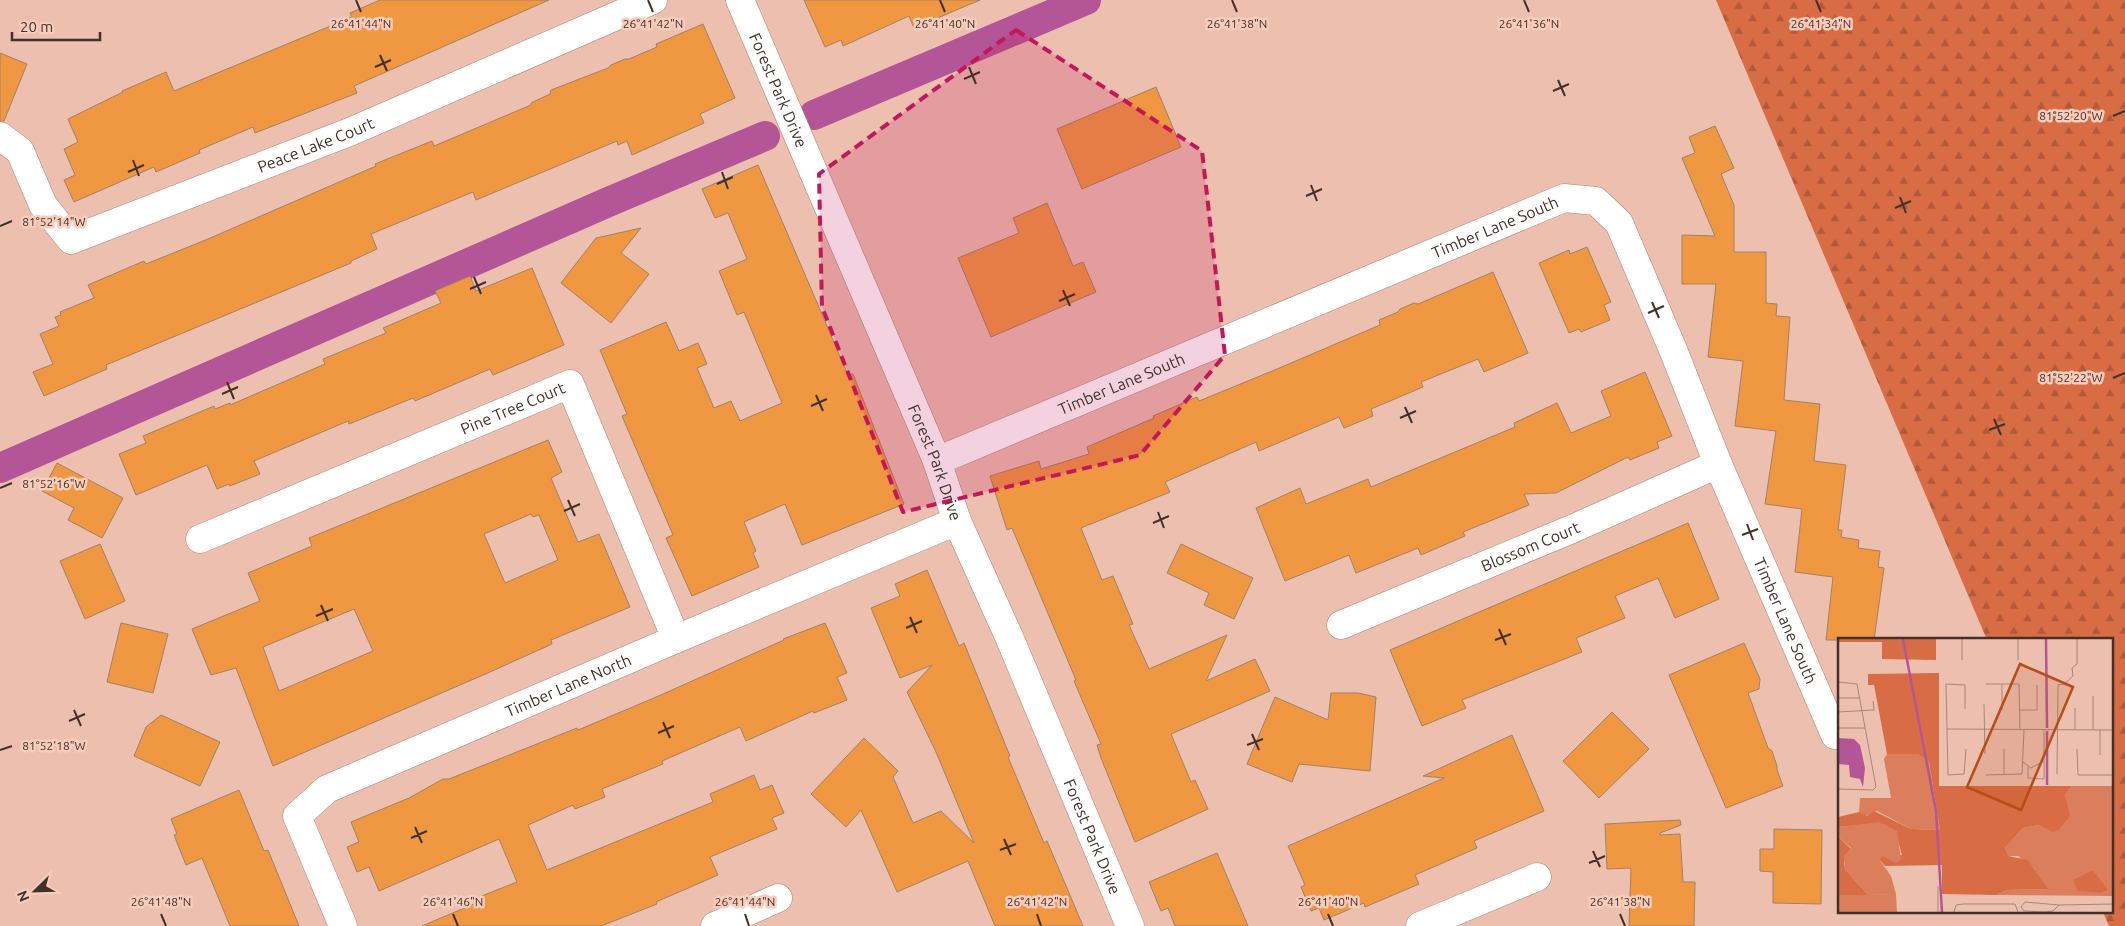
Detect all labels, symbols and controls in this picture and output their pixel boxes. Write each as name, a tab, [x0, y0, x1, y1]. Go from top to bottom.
scale bar	[12, 10, 100, 42]
text: 26°41'44"N	[331, 17, 391, 30]
text: 26°41'42"N	[623, 17, 683, 30]
text: 26°41'40"N	[915, 17, 975, 30]
text: 26°41'38"N	[1207, 17, 1267, 30]
text: 26°41'36"N	[1499, 17, 1559, 30]
text: 26°41'34"N	[1791, 17, 1851, 30]
text: 20 m	[20, 18, 53, 35]
street label: Forest Park Drive	[746, 30, 811, 150]
text: 81°52'20"W	[2039, 109, 2103, 122]
street label: Peace Lake Court	[255, 113, 377, 176]
street label: Timber Lane South	[1429, 193, 1561, 261]
text: 81°52'14"W	[22, 215, 86, 228]
street label: Timber Lane South	[1056, 349, 1187, 418]
text: 81°52'22"W	[2039, 371, 2103, 384]
street label: Pine Tree Court	[458, 378, 568, 438]
street label: Forest Park Drive	[905, 402, 965, 523]
text: 81°52'16"W	[22, 477, 86, 490]
street label: Blossom Court	[1478, 517, 1583, 575]
street label: Timber Lane South	[1751, 555, 1821, 686]
inset map	[1838, 638, 2112, 914]
street label: Timber Lane North	[502, 650, 634, 720]
text: 81°52'18"W	[22, 739, 86, 752]
street label: Forest Park Drive	[1061, 776, 1125, 897]
north arrow	[10, 866, 60, 916]
text: N	[14, 888, 32, 904]
text: 26°41'48"N	[131, 895, 191, 908]
text: 26°41'46"N	[423, 895, 483, 908]
text: 26°41'44"N	[715, 895, 775, 908]
text: 26°41'42"N	[1007, 895, 1067, 908]
text: 26°41'40"N	[1298, 895, 1358, 908]
text: 26°41'38"N	[1590, 895, 1650, 908]

